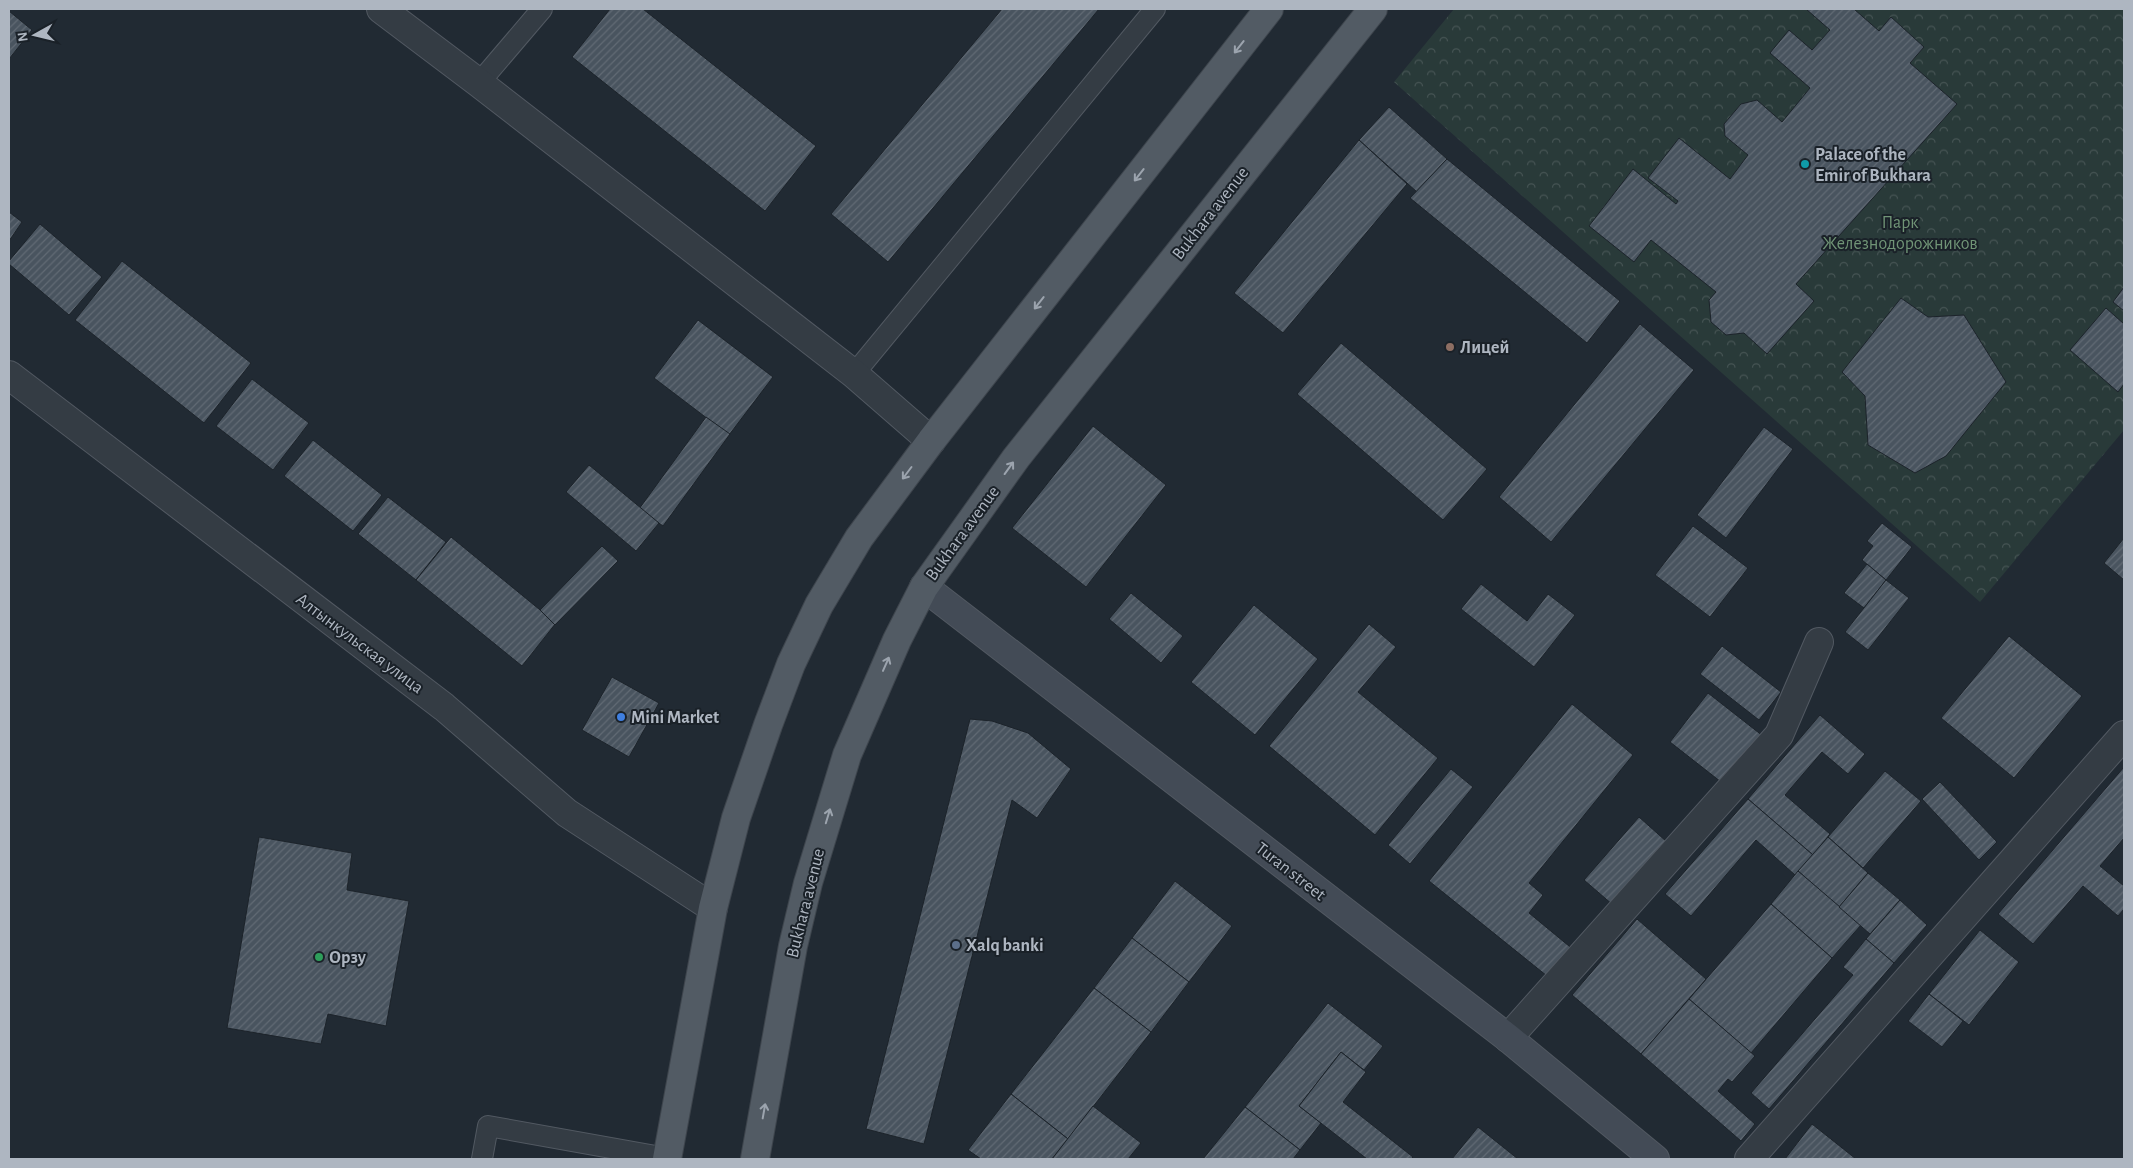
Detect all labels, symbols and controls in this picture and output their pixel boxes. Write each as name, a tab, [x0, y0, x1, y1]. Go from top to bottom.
north arrow	[10, 10, 60, 60]
text: N	[16, 31, 31, 42]
one-way arrow	[1234, 40, 1245, 53]
place label: Palace of the Emir of Bukhara	[1815, 146, 1931, 185]
marker: Palace of the Emir of Bukhara	[1799, 158, 1811, 170]
street label: Bukhara avenue	[1169, 164, 1252, 263]
one-way arrow	[1134, 168, 1145, 181]
park label: Парк Железнодорожников	[1822, 214, 1978, 253]
one-way arrow	[1033, 296, 1044, 309]
place label: Лицей	[1460, 339, 1509, 357]
marker: Лицей	[1444, 341, 1456, 353]
one-way arrow	[1004, 461, 1014, 475]
one-way arrow	[902, 466, 912, 480]
street label: Bukhara avenue	[923, 483, 1003, 584]
street label: Алтынкульская улица	[292, 590, 427, 698]
one-way arrow	[882, 657, 891, 672]
place label: Mini Market	[631, 709, 719, 727]
marker: Mini Market	[615, 711, 627, 723]
one-way arrow	[824, 808, 834, 824]
street label: Turan street	[1252, 839, 1329, 905]
street label: Bukhara avenue	[784, 847, 828, 960]
place label: Xalq banki	[966, 937, 1044, 955]
marker: Xalq banki	[950, 939, 962, 951]
place label: Орзу	[329, 949, 367, 967]
marker: Орзу	[313, 951, 325, 963]
one-way arrow	[759, 1104, 769, 1120]

